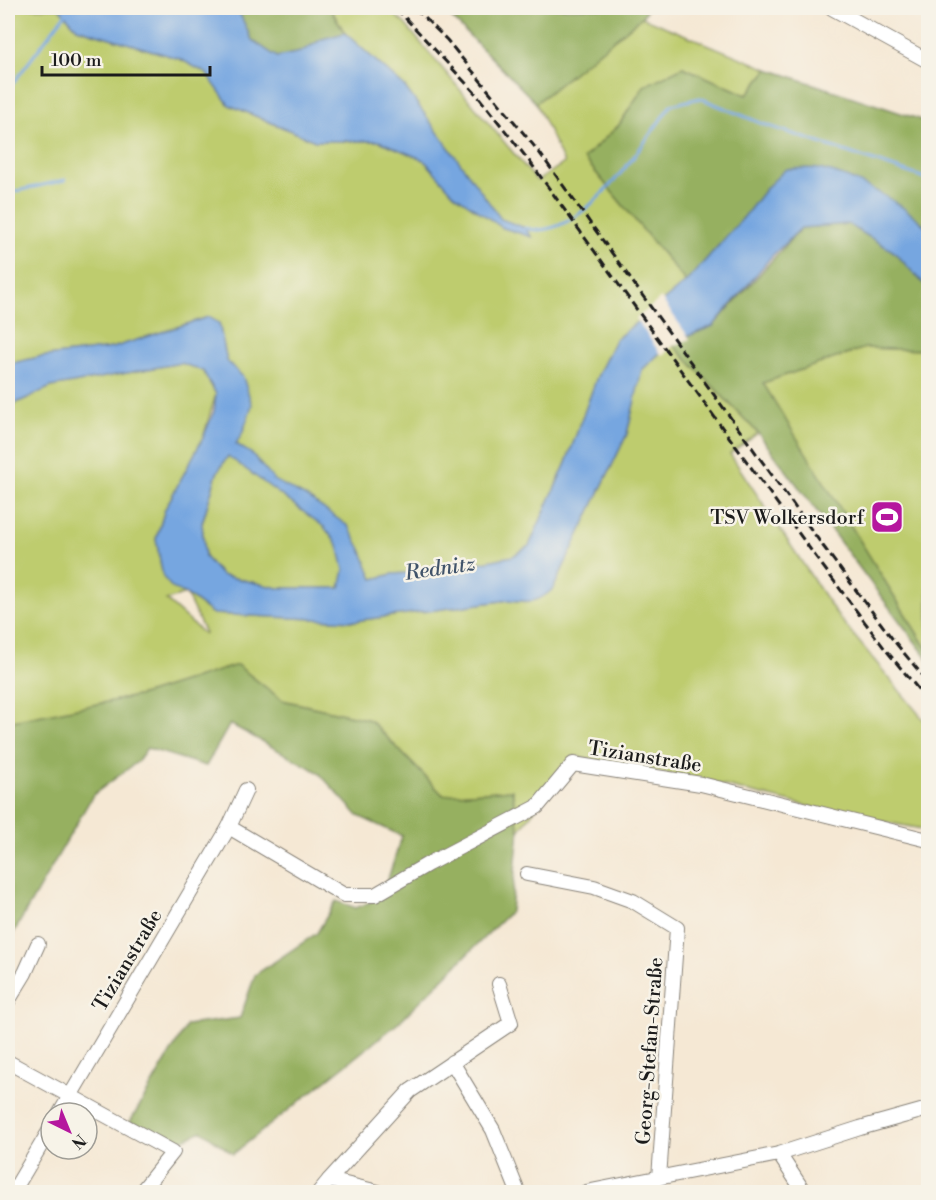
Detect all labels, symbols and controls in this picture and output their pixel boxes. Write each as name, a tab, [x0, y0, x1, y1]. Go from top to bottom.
scale bar	[42, 39, 210, 77]
text: 100 m	[51, 49, 102, 72]
sports icon: TSV Wolkersdorf	[869, 499, 905, 535]
place label: TSV Wolkersdorf	[710, 506, 865, 531]
water label: Rednitz	[402, 551, 477, 587]
street label: Tizianstraße	[586, 736, 703, 779]
street label: Tizianstraße	[88, 905, 169, 1016]
street label: Georg-Stefan-Straße	[631, 956, 670, 1146]
north arrow	[39, 1101, 99, 1161]
text: N	[67, 1130, 90, 1153]

